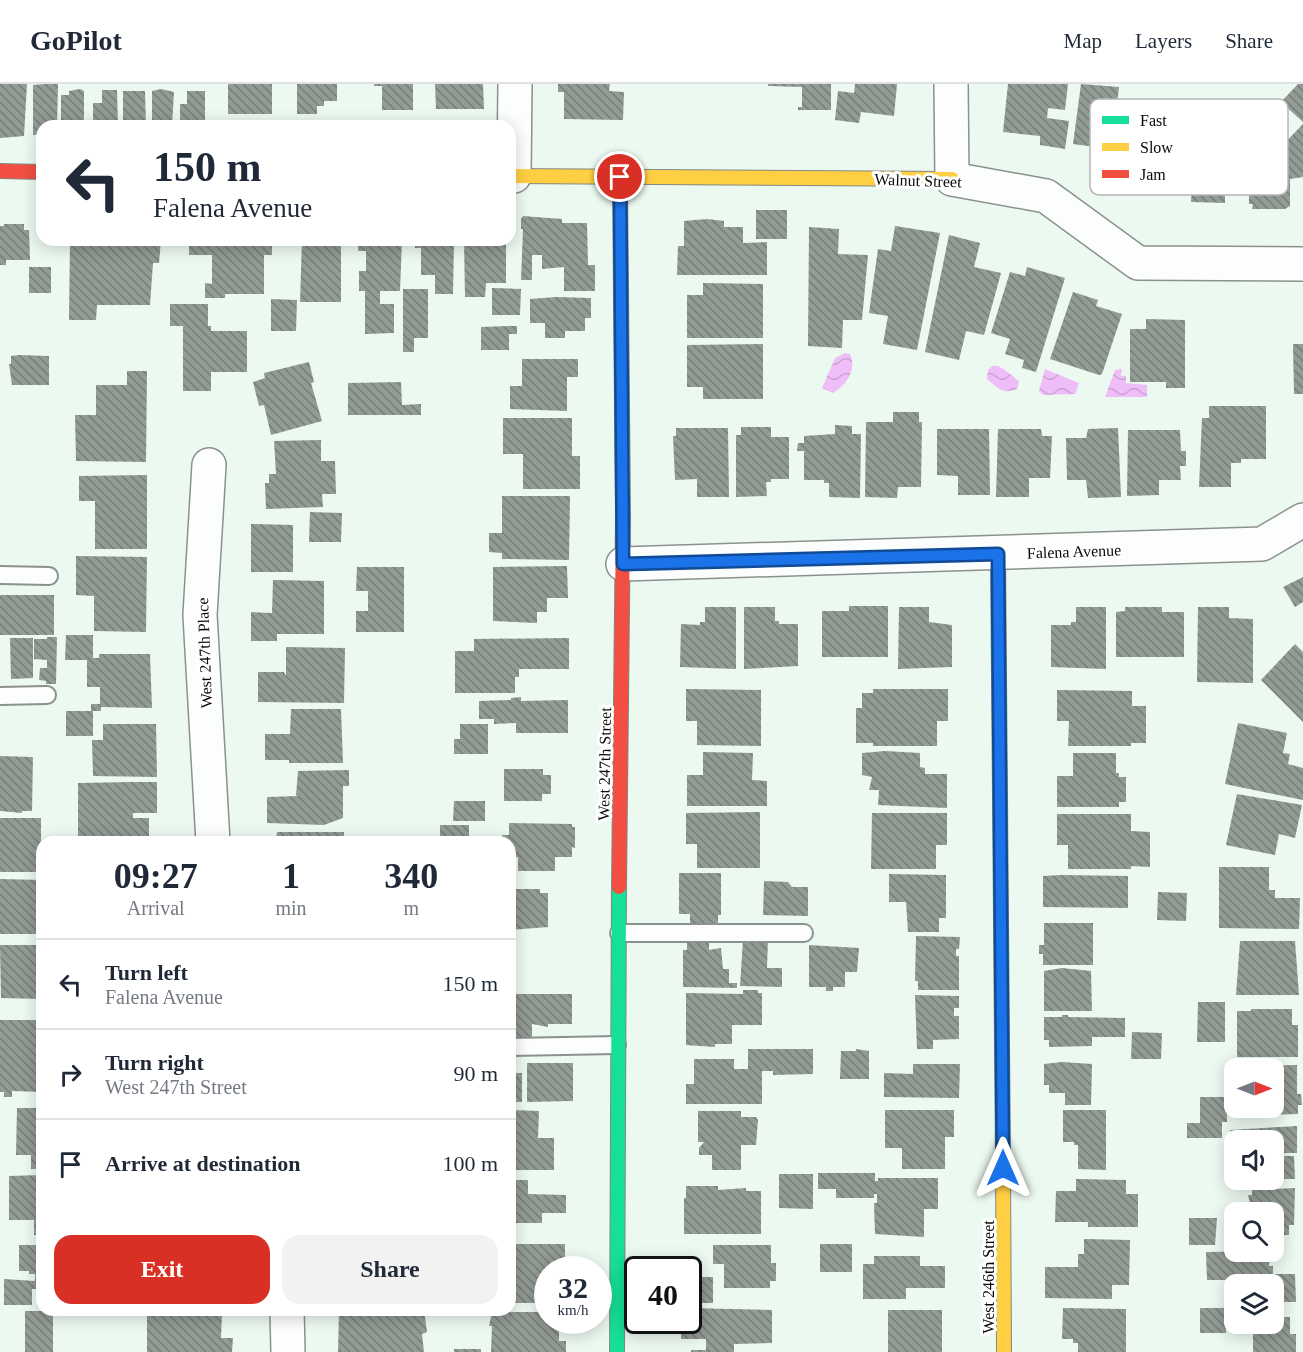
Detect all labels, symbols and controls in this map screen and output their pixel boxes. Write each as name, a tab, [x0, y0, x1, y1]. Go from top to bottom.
text: GoPilot	[30, 25, 122, 56]
text: Map	[1064, 29, 1102, 53]
text: Layers	[1135, 29, 1192, 53]
text: Share	[1225, 29, 1273, 53]
legend	[1090, 99, 1288, 195]
text: Fast	[1140, 112, 1167, 129]
text: Slow	[1140, 139, 1173, 156]
icon: left	[54, 144, 132, 222]
text: 150 m	[153, 144, 262, 190]
pin	[594, 151, 645, 202]
icon: arrive	[603, 160, 636, 193]
text: Jam	[1140, 166, 1166, 183]
street label: Walnut Street	[874, 170, 962, 191]
text: Falena Avenue	[153, 193, 312, 223]
street label: Falena Avenue	[1027, 541, 1121, 562]
street label: West 247th Place	[194, 597, 215, 709]
street label: West 247th Street	[595, 707, 614, 821]
text: 09:27	[114, 856, 198, 896]
text: 1	[282, 856, 300, 896]
text: 340	[384, 856, 438, 896]
text: Arrival	[127, 897, 185, 919]
text: min	[275, 897, 307, 919]
text: m	[404, 897, 419, 919]
text: Turn left	[105, 960, 188, 985]
icon: left	[54, 968, 87, 1001]
text: 150 m	[442, 971, 498, 996]
text: Falena Avenue	[105, 986, 223, 1008]
text: Turn right	[105, 1050, 204, 1075]
icon: right	[54, 1058, 87, 1091]
north arrow	[1224, 1058, 1284, 1118]
map controls	[1224, 1058, 1284, 1334]
text: 90 m	[453, 1061, 498, 1086]
text: West 247th Street	[105, 1076, 247, 1098]
button: sound	[1224, 1130, 1284, 1190]
position arrow	[971, 1136, 1035, 1200]
icon: arrive	[54, 1148, 87, 1181]
text: Arrive at destination	[105, 1151, 301, 1176]
text: 100 m	[442, 1151, 498, 1176]
button: search	[1224, 1202, 1284, 1262]
street label: West 246th Street	[980, 1220, 997, 1334]
button: Exit	[54, 1235, 270, 1304]
button: Share	[282, 1235, 498, 1304]
speed limit sign: 40	[624, 1256, 702, 1334]
text: 32	[558, 1271, 588, 1304]
button: layers	[1224, 1274, 1284, 1334]
text: km/h	[558, 1302, 588, 1318]

